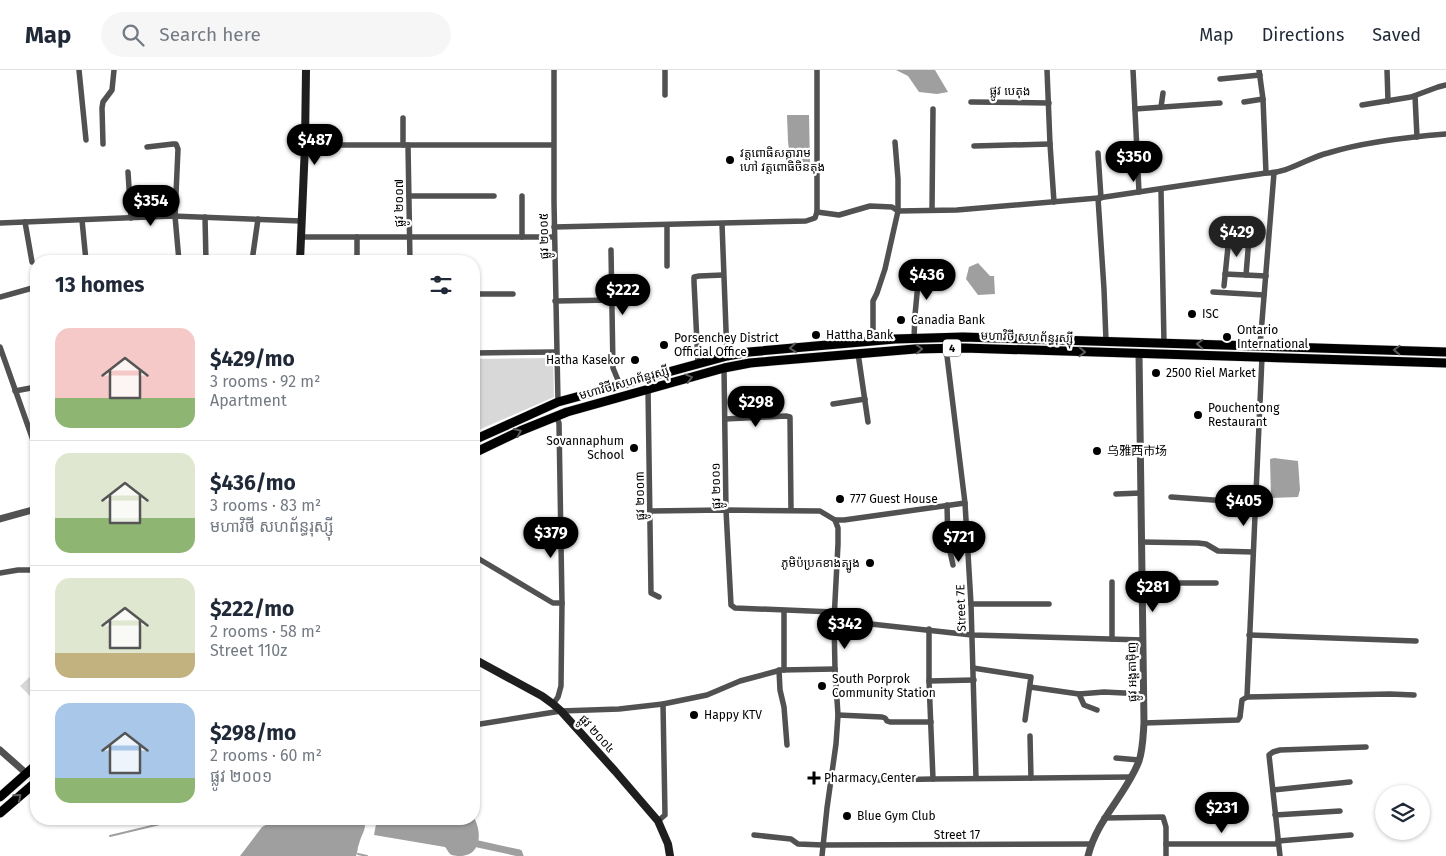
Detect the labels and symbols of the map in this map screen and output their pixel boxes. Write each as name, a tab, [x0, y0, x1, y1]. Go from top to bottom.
street label: ផ្លូវ បេតុង	[989, 84, 1031, 102]
pin: $487	[285, 124, 345, 166]
pin: $350	[1104, 140, 1164, 183]
place label: វត្តពោធិសត្តារាម ហៅ វត្តពោធិចិនតុង	[740, 146, 825, 174]
marker: វត្តពោធិសត្តារាម ហៅ វត្តពោធិចិនតុង	[724, 154, 736, 166]
street label: ផ្លូវ ២០០៧	[392, 179, 410, 227]
pin: $354	[121, 184, 181, 227]
street label: ផ្លូវ ២០០៥	[537, 213, 555, 259]
pin: $429	[1207, 216, 1267, 258]
pin: $436	[897, 258, 957, 301]
pin: $222	[593, 274, 653, 316]
place label: ISC	[1202, 307, 1219, 321]
marker: ISC	[1186, 308, 1198, 320]
place label: Canadia Bank	[911, 313, 986, 327]
marker: Canadia Bank	[895, 314, 907, 326]
place label: Ontario International	[1237, 323, 1309, 351]
place label: Hattha Bank	[826, 328, 894, 342]
street label: មហាវិថី សហព័ន្ធរុស្ស៊ី	[980, 328, 1074, 349]
marker: Hattha Bank	[810, 329, 822, 341]
place label: Porsenchey District Official Office	[674, 331, 779, 359]
marker: Ontario International	[1221, 331, 1233, 343]
marker: Porsenchey District Official Office	[658, 339, 670, 351]
one-way arrow	[1196, 339, 1204, 350]
road number: 4	[943, 340, 961, 356]
one-way arrow	[789, 342, 797, 353]
one-way arrow	[916, 343, 924, 354]
one-way arrow	[1393, 345, 1401, 356]
one-way arrow	[1078, 346, 1086, 357]
place label: Hatha Kasekor	[546, 353, 625, 367]
marker: Hatha Kasekor	[629, 354, 641, 366]
street label: មហាវិថី សហព័ន្ធរុស្ស៊ី	[577, 363, 672, 405]
place label: 2500 Riel Market	[1166, 366, 1256, 380]
marker: 2500 Riel Market	[1150, 367, 1162, 379]
one-way arrow	[685, 373, 694, 384]
pin: $298	[726, 386, 786, 428]
place label: Pouchentong Restaurant	[1208, 401, 1280, 429]
marker: Pouchentong Restaurant	[1192, 409, 1204, 421]
one-way arrow	[513, 428, 522, 439]
place label: Sovannaphum School	[546, 434, 624, 462]
marker: Sovannaphum School	[628, 442, 640, 454]
place label: 乌雅西市场	[1107, 444, 1167, 458]
marker: 乌雅西市场	[1091, 445, 1103, 457]
street label: ផ្លូវ ២០០១	[709, 463, 727, 509]
street label: ផ្លូវ ២០០៣	[633, 471, 651, 521]
pin: $405	[1214, 484, 1274, 527]
place label: 777 Guest House	[850, 492, 938, 506]
marker: 777 Guest House	[834, 493, 846, 505]
pin: $379	[521, 516, 581, 559]
pin: $721	[929, 520, 989, 563]
place label: ភូមិប៉ប្រកខាងត្បូង	[781, 556, 860, 573]
marker: ភូមិប៉ប្រកខាងត្បូង	[864, 557, 876, 569]
pin: $281	[1123, 570, 1183, 613]
street label: Street 7E	[953, 584, 969, 632]
pin: $342	[815, 608, 875, 650]
street label: ផ្លូវ អង្តតាម៉ិញ	[1124, 642, 1143, 702]
place label: South Porprok Community Station	[832, 672, 936, 700]
marker: South Porprok Community Station	[816, 680, 828, 692]
place label: Happy KTV	[704, 708, 762, 722]
marker: Happy KTV	[688, 709, 700, 721]
street label: ផ្លូវ ២០០៤	[574, 712, 618, 758]
place label: Pharmacy Center	[824, 771, 916, 785]
marker: Pharmacy Center	[808, 772, 820, 784]
pin: $231	[1192, 792, 1252, 834]
one-way arrow	[13, 794, 22, 803]
place label: Blue Gym Club	[857, 809, 936, 823]
marker: Blue Gym Club	[841, 810, 853, 822]
street label: Street 17	[934, 828, 980, 842]

